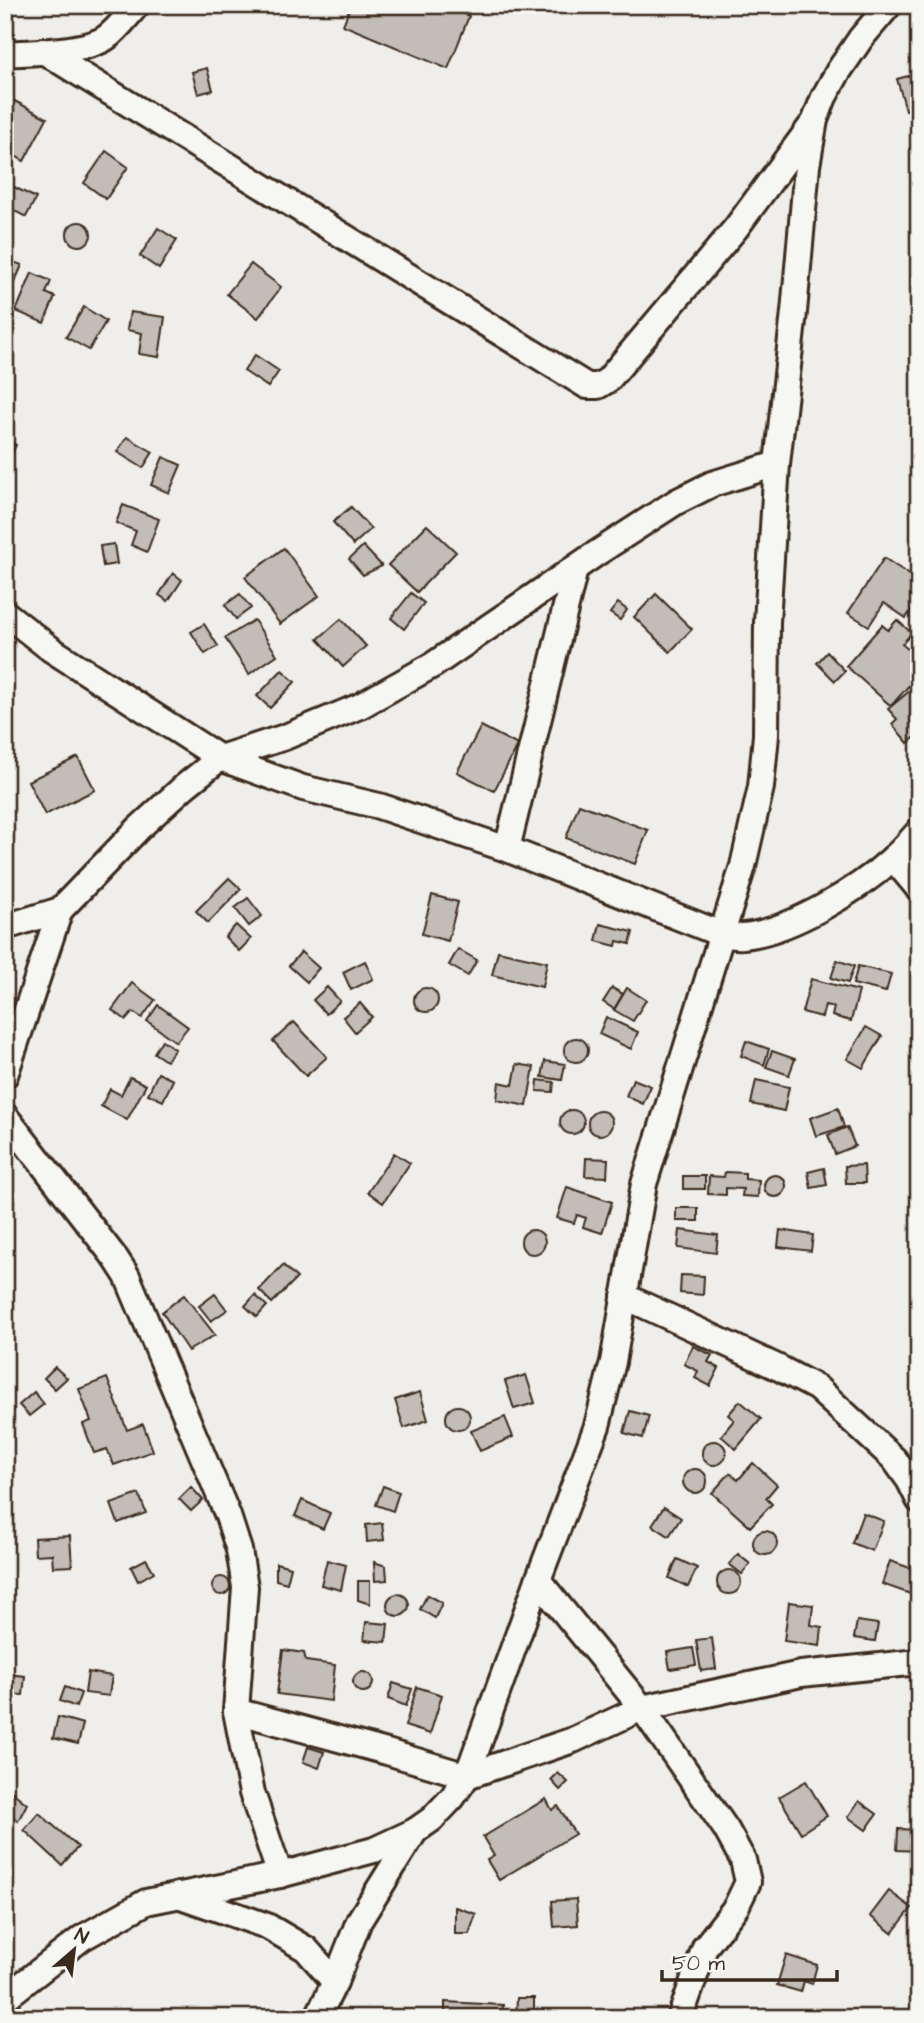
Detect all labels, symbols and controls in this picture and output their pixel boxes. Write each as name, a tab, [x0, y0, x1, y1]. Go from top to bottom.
north arrow	[38, 1914, 108, 1984]
text: N	[70, 1922, 93, 1951]
scale bar	[662, 1939, 836, 1983]
text: 50 m	[672, 1949, 726, 1978]

